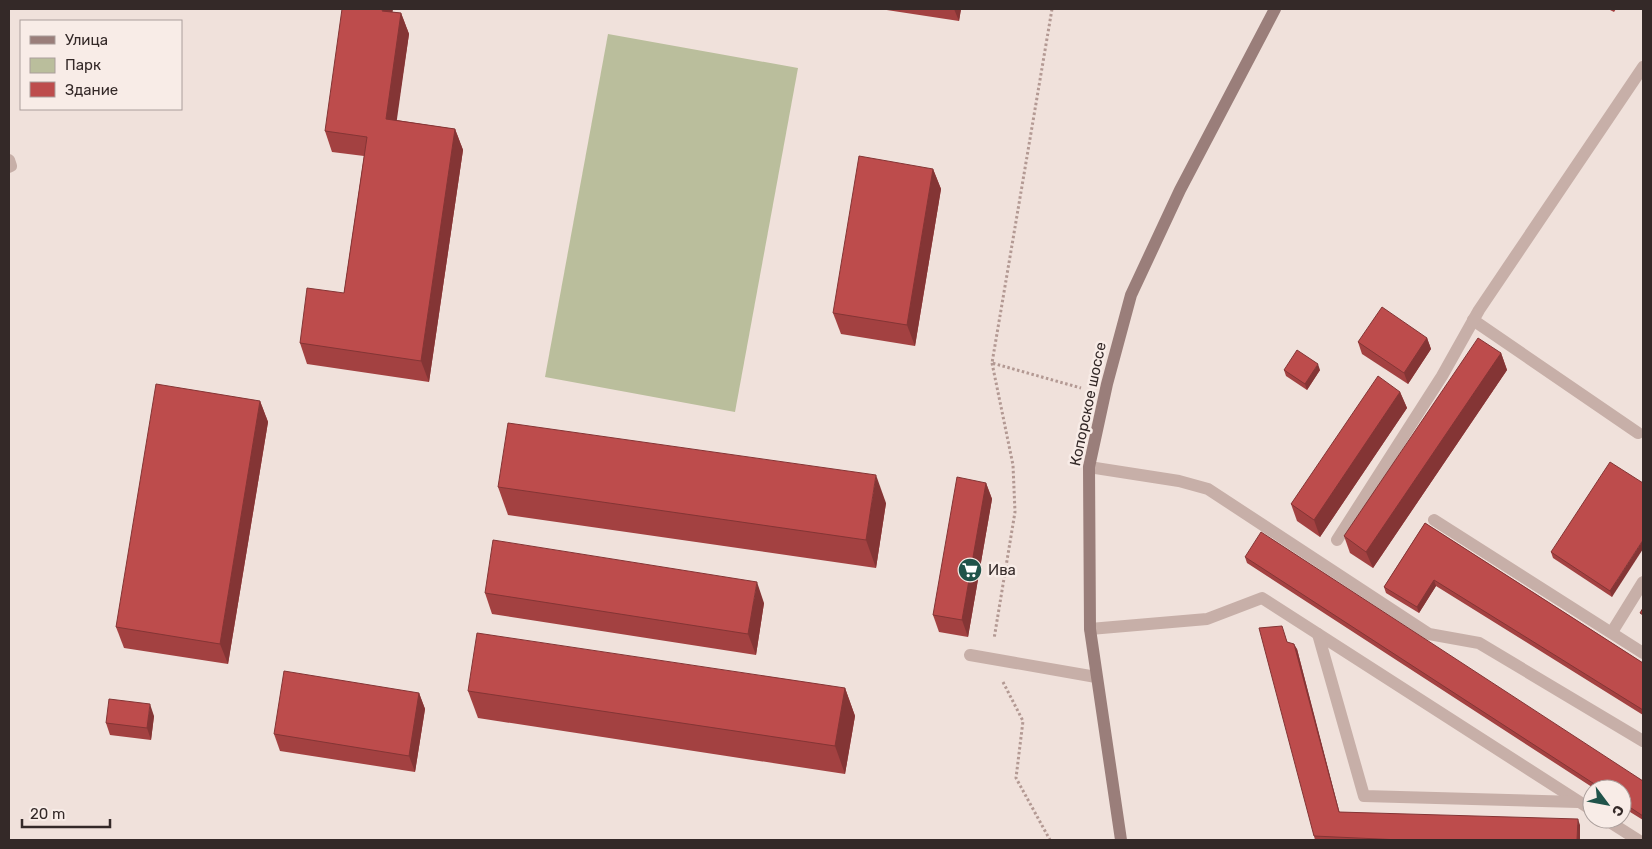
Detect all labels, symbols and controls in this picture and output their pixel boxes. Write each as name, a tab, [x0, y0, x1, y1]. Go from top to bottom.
legend	[20, 20, 182, 110]
text: Улица	[65, 31, 108, 49]
text: Парк	[65, 56, 101, 74]
text: Здание	[65, 81, 118, 99]
street label: Копорское шоссе	[1066, 340, 1110, 468]
supermarket icon: Ива	[957, 557, 983, 583]
place label: Ива	[988, 561, 1016, 579]
north arrow	[1582, 779, 1632, 829]
scale bar	[22, 796, 110, 828]
text: С	[1608, 802, 1627, 819]
text: 20 m	[30, 805, 65, 823]

